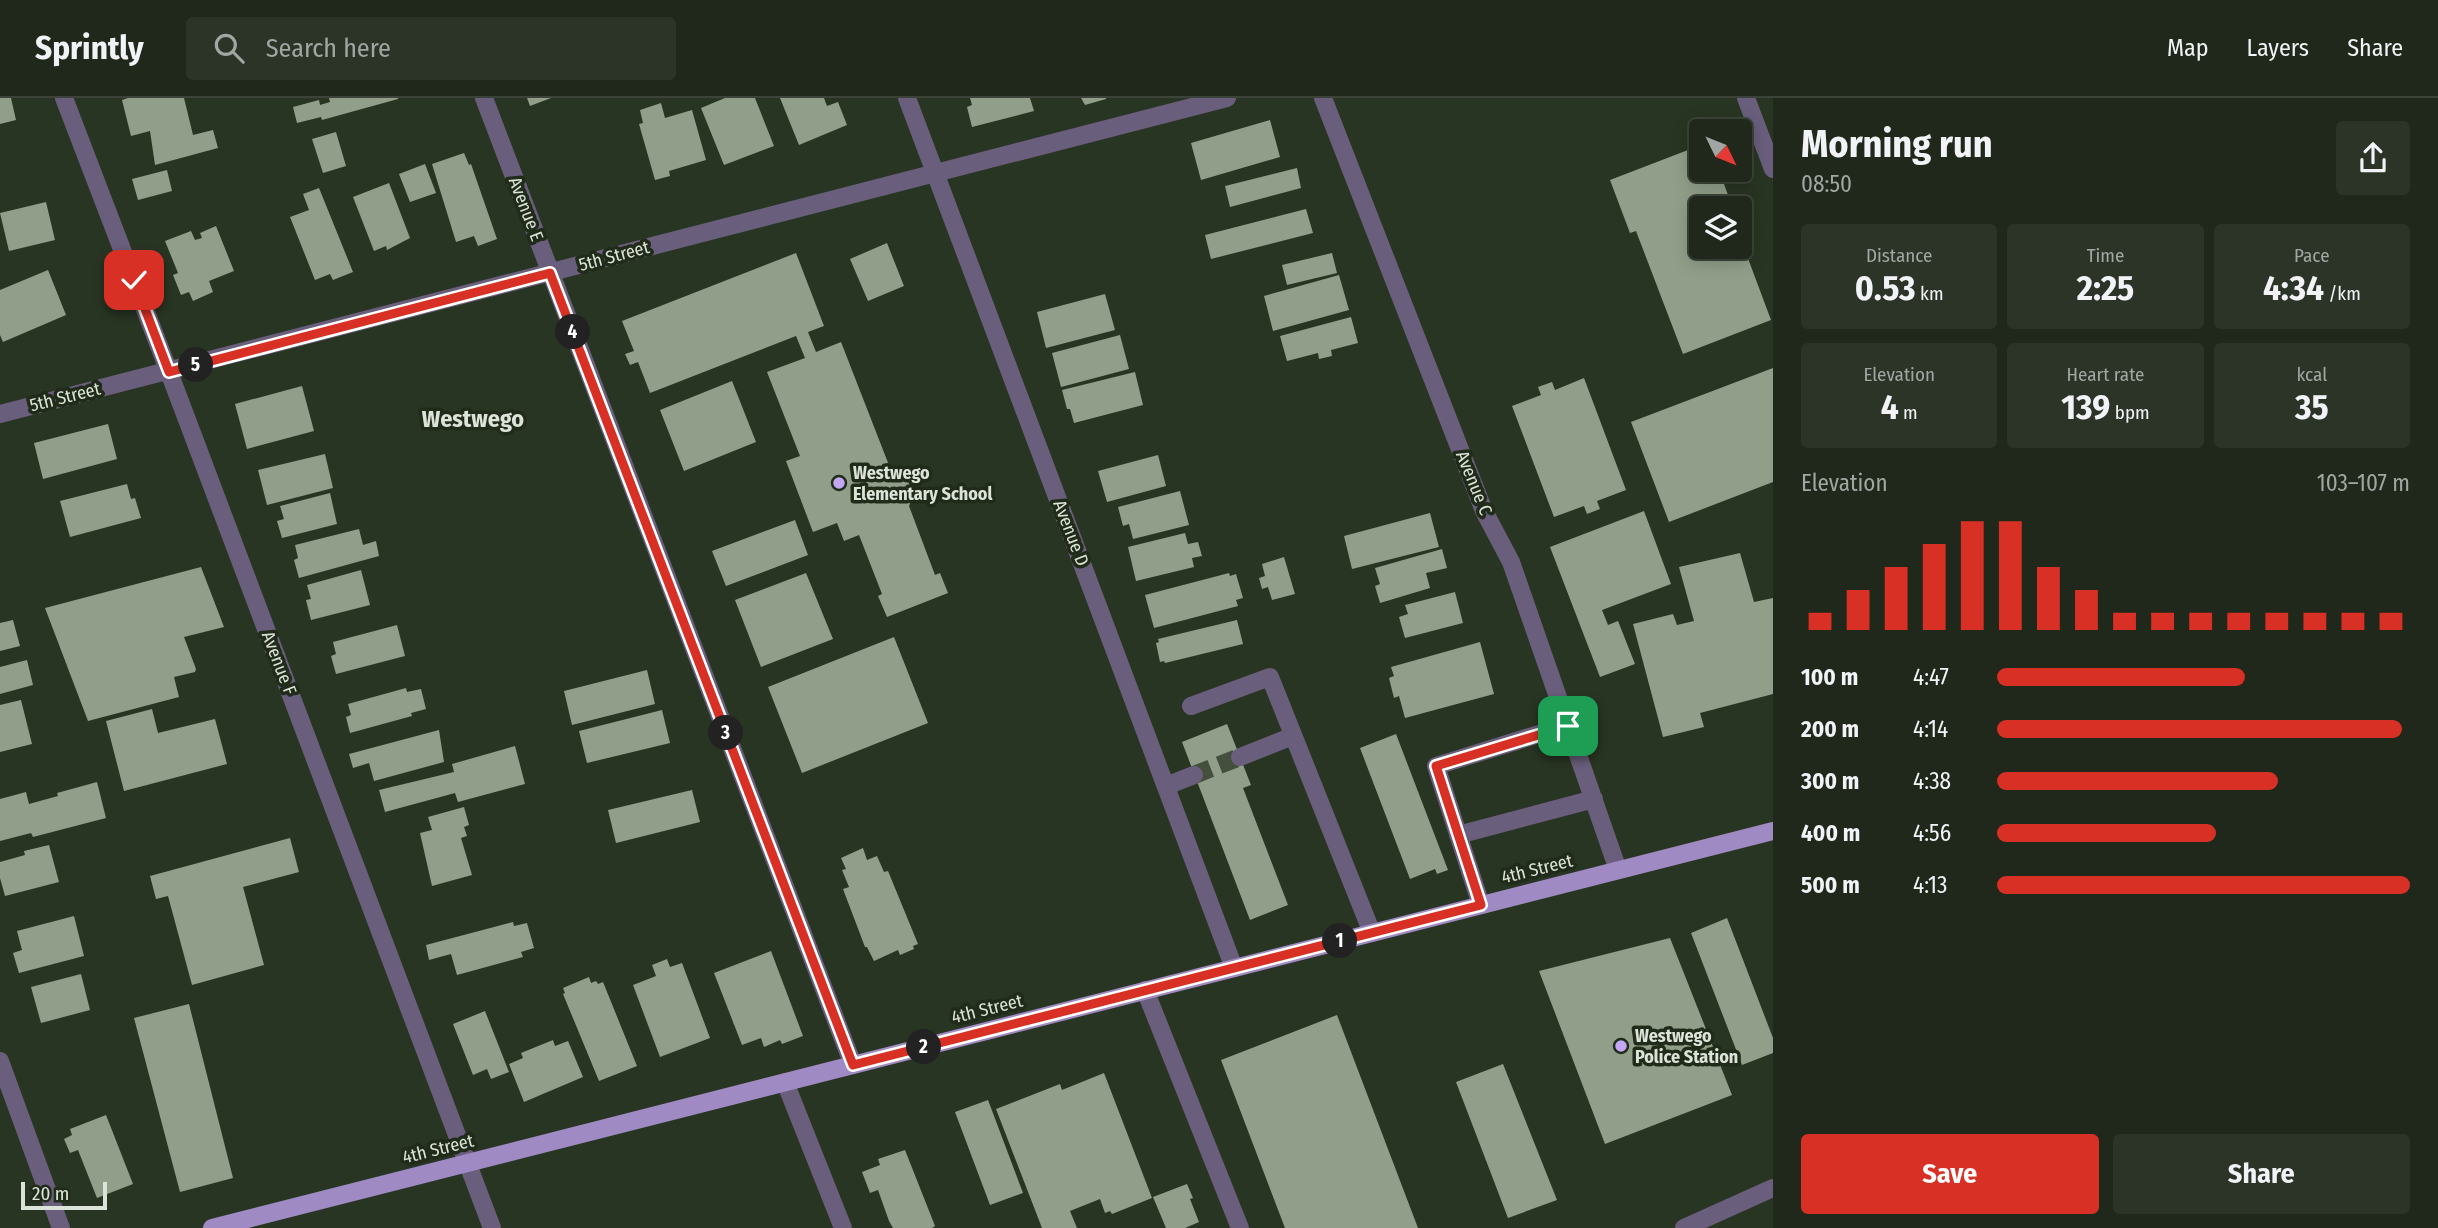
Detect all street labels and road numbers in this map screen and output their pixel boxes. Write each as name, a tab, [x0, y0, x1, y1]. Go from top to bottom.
street label: Avenue E	[504, 174, 548, 244]
street label: 5th Street	[576, 236, 652, 276]
street label: 5th Street	[27, 378, 103, 416]
street label: Avenue C	[1451, 448, 1497, 518]
street label: Avenue D	[1048, 497, 1094, 569]
street label: Avenue F	[257, 628, 301, 698]
street label: 4th Street	[1499, 850, 1575, 888]
street label: 4th Street	[949, 990, 1025, 1028]
street label: 4th Street	[400, 1130, 476, 1168]

